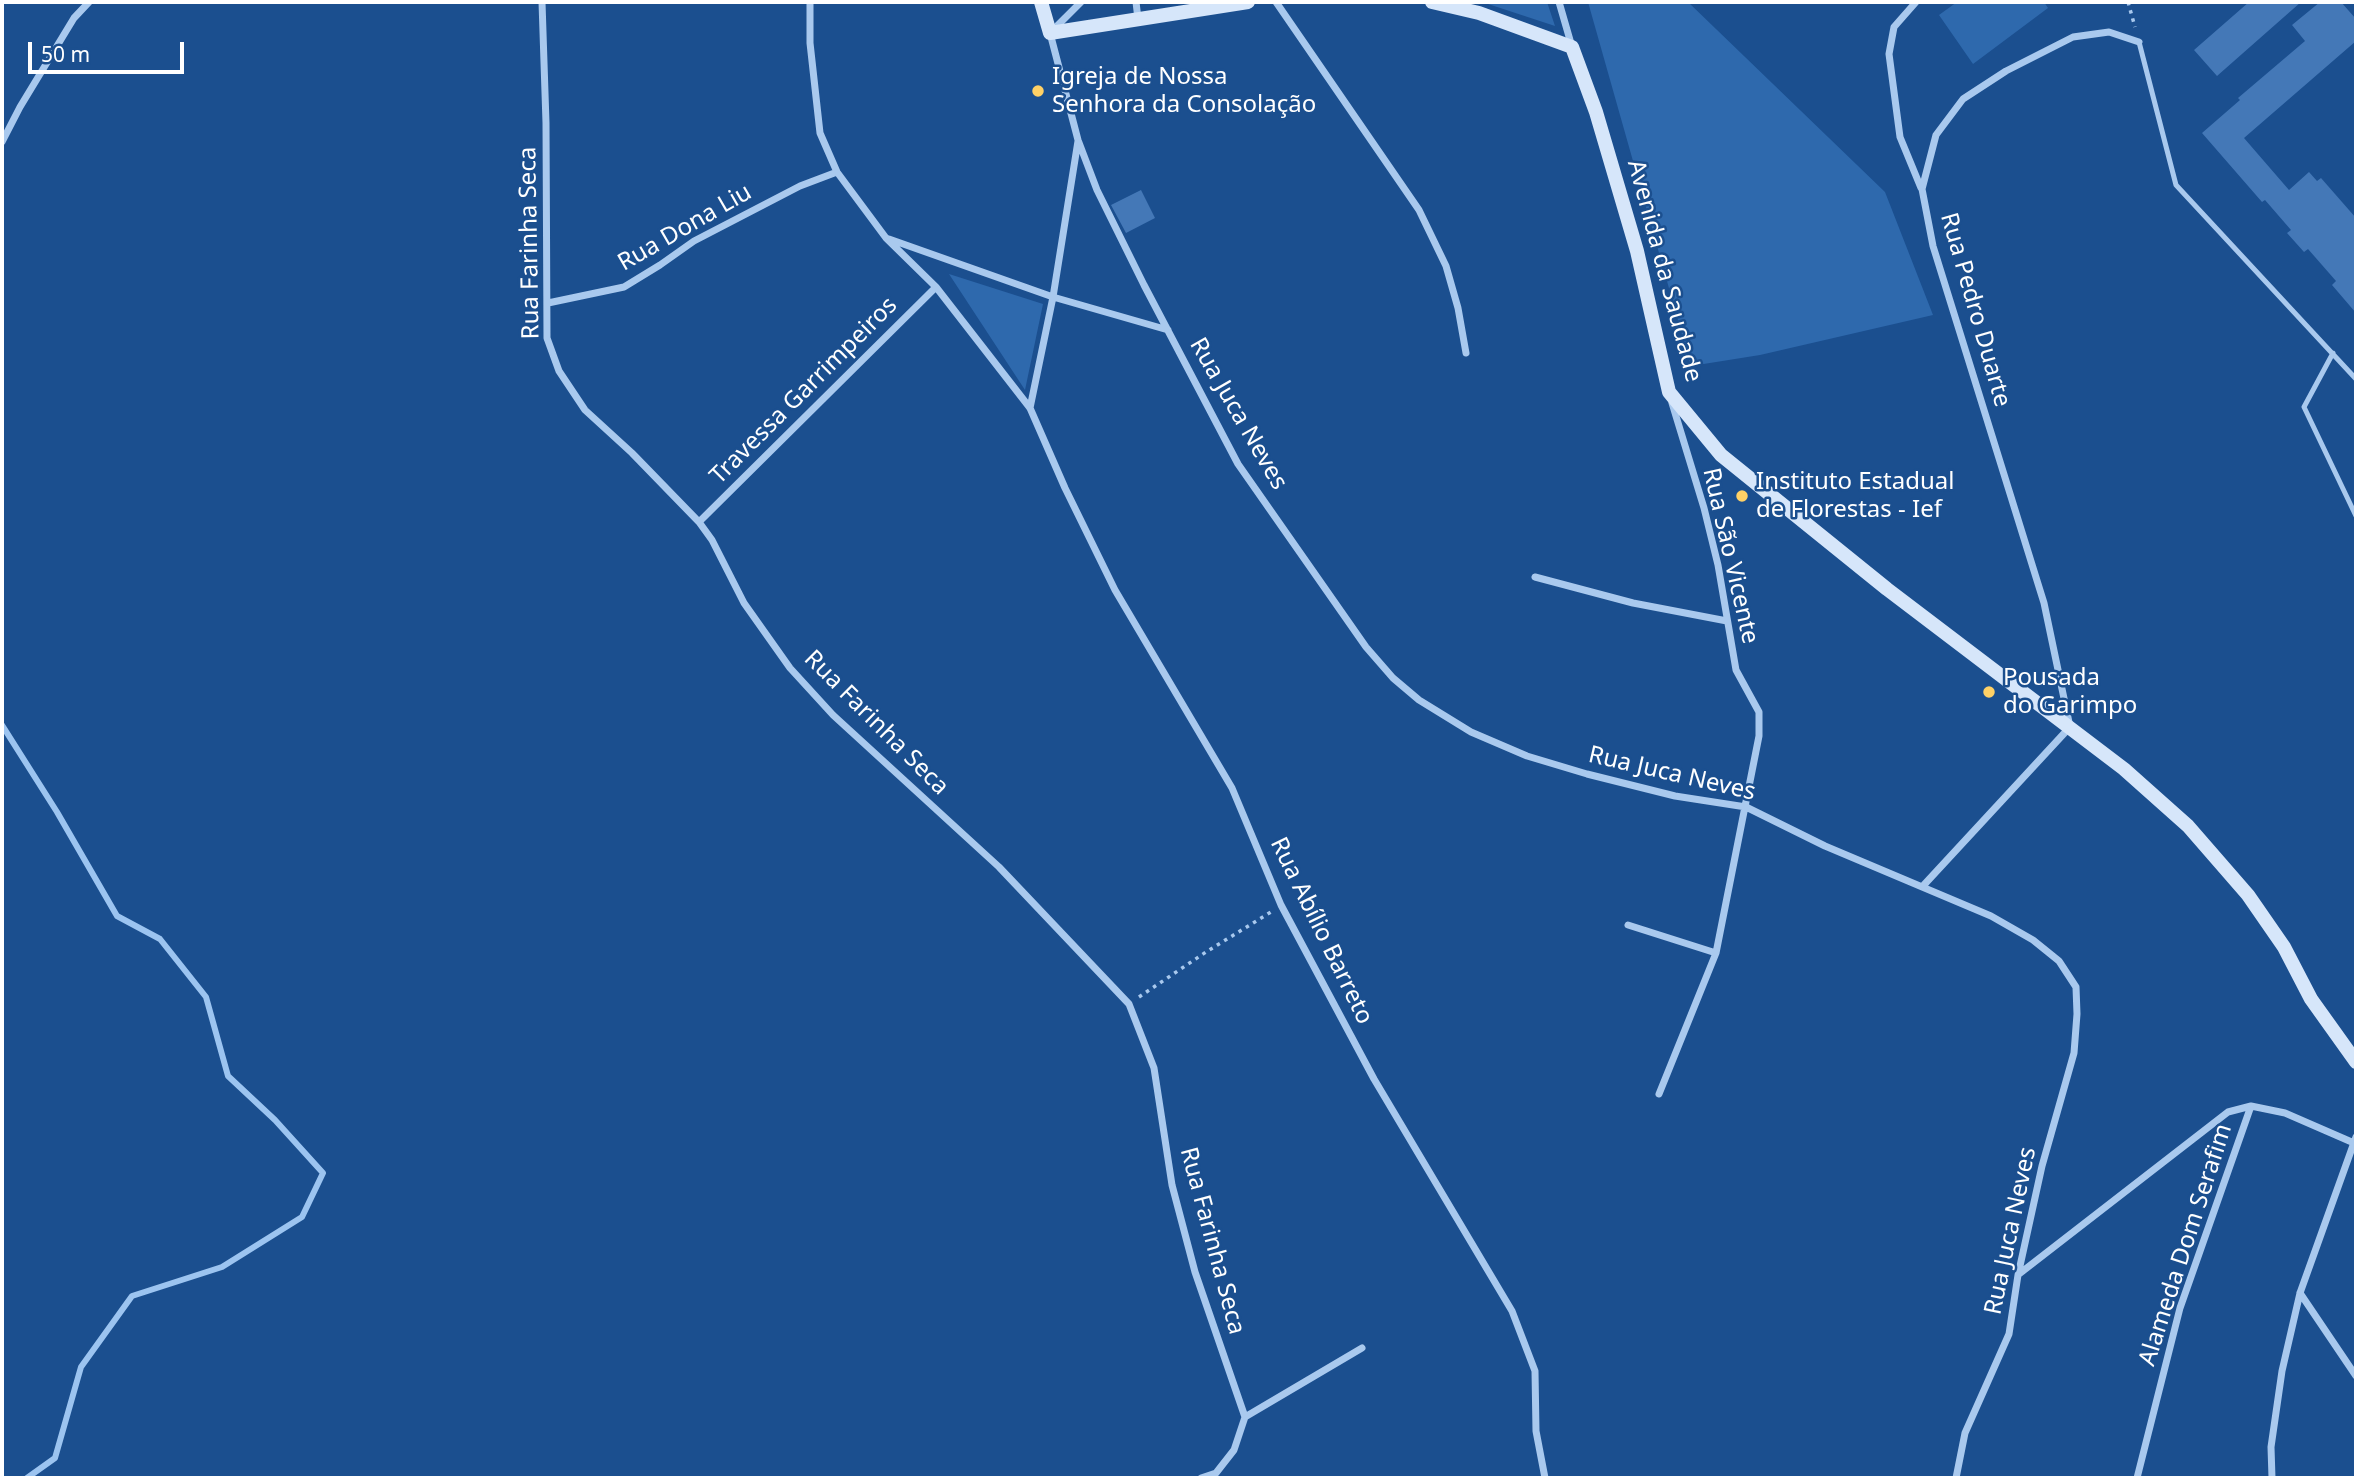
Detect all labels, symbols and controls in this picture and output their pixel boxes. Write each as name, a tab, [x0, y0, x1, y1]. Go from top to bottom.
scale bar	[32, 28, 187, 72]
text: 50 m	[41, 40, 90, 68]
place label: Igreja de Nossa Senhora da Consolação	[1052, 63, 1316, 119]
marker: Igreja de Nossa Senhora da Consolação	[1030, 83, 1046, 99]
street label: Rua Farinha Seca	[514, 146, 546, 340]
street label: Avenida da Saudade	[1620, 157, 1708, 385]
street label: Rua Dona Liu	[613, 178, 757, 278]
street label: Rua Pedro Duarte	[1934, 210, 2016, 410]
street label: Travessa Garrimpeiros	[704, 291, 904, 491]
street label: Rua Juca Neves	[1183, 333, 1293, 495]
street label: Rua São Vicente	[1696, 465, 1764, 647]
place label: Instituto Estadual de Florestas - Ief	[1756, 468, 1954, 524]
marker: Instituto Estadual de Florestas - Ief	[1734, 488, 1750, 504]
street label: Rua Farinha Seca	[798, 645, 954, 801]
place label: Pousada do Garimpo	[2003, 664, 2137, 720]
marker: Pousada do Garimpo	[1981, 684, 1997, 700]
street label: Rua Juca Neves	[1586, 741, 1758, 807]
street label: Rua Abílio Barreto	[1263, 833, 1379, 1029]
street label: Alameda Dom Serafim	[2133, 1120, 2239, 1370]
street label: Rua Farinha Seca	[1173, 1144, 1251, 1338]
street label: Rua Juca Neves	[1979, 1145, 2043, 1317]

